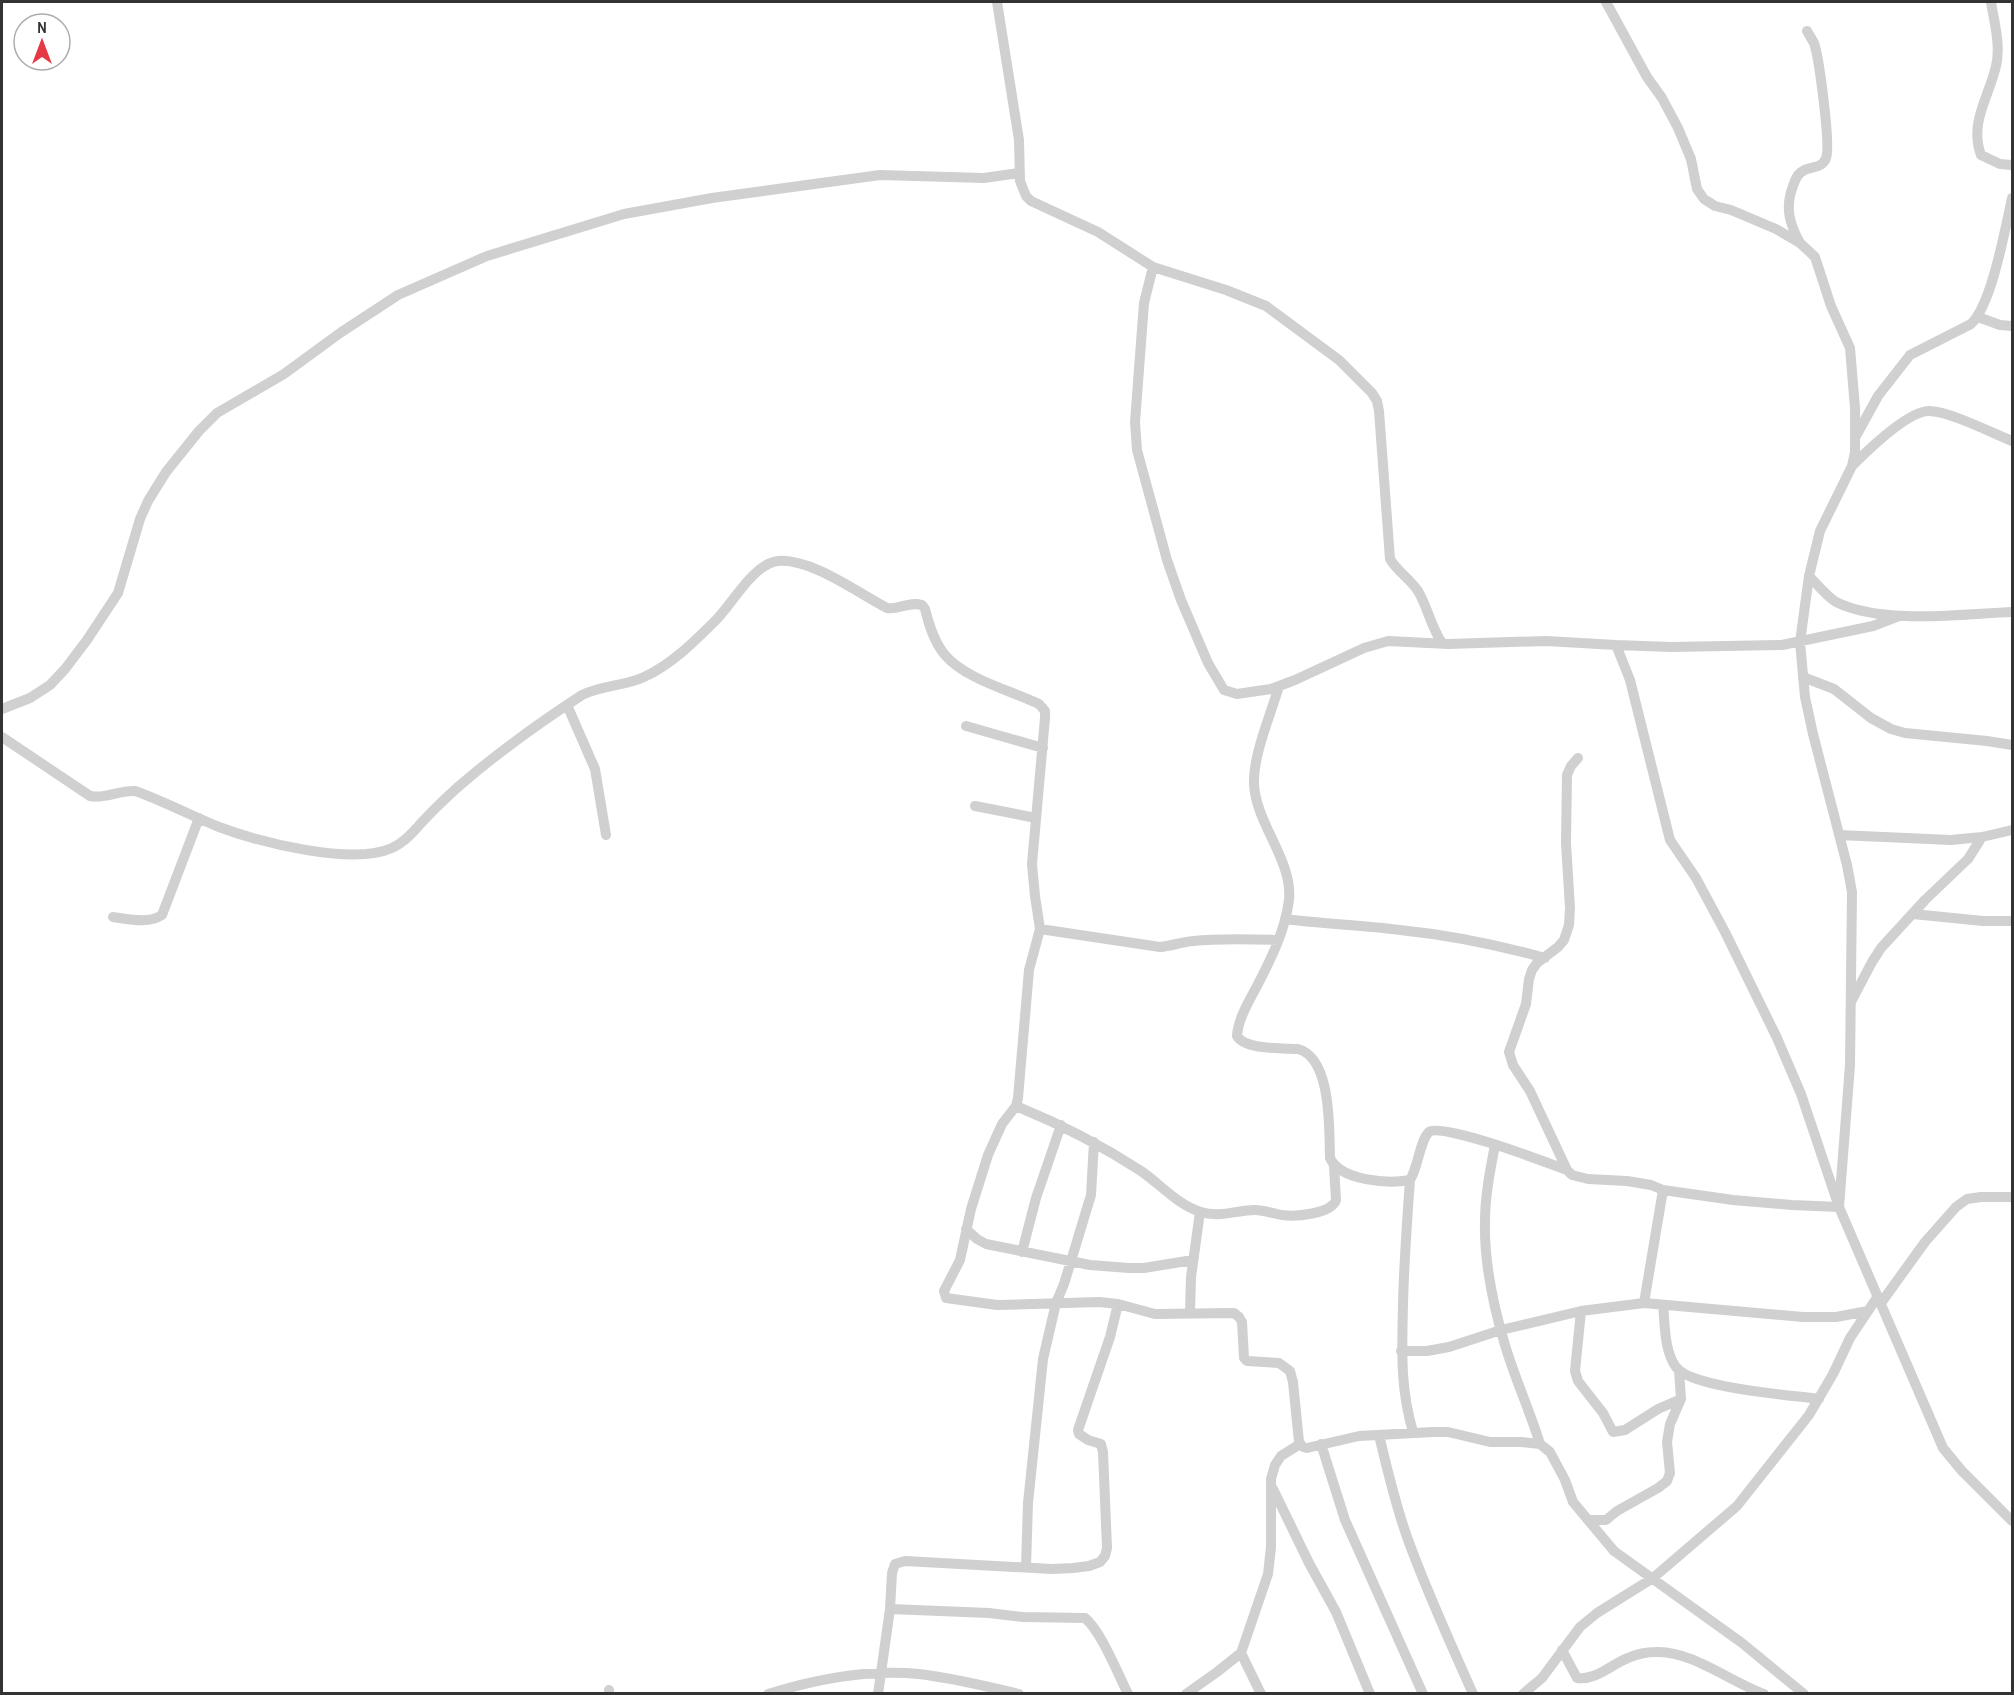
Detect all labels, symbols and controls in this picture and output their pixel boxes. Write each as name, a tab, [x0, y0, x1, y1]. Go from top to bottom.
north arrow	[12, 12, 72, 72]
text: N	[37, 16, 47, 38]

